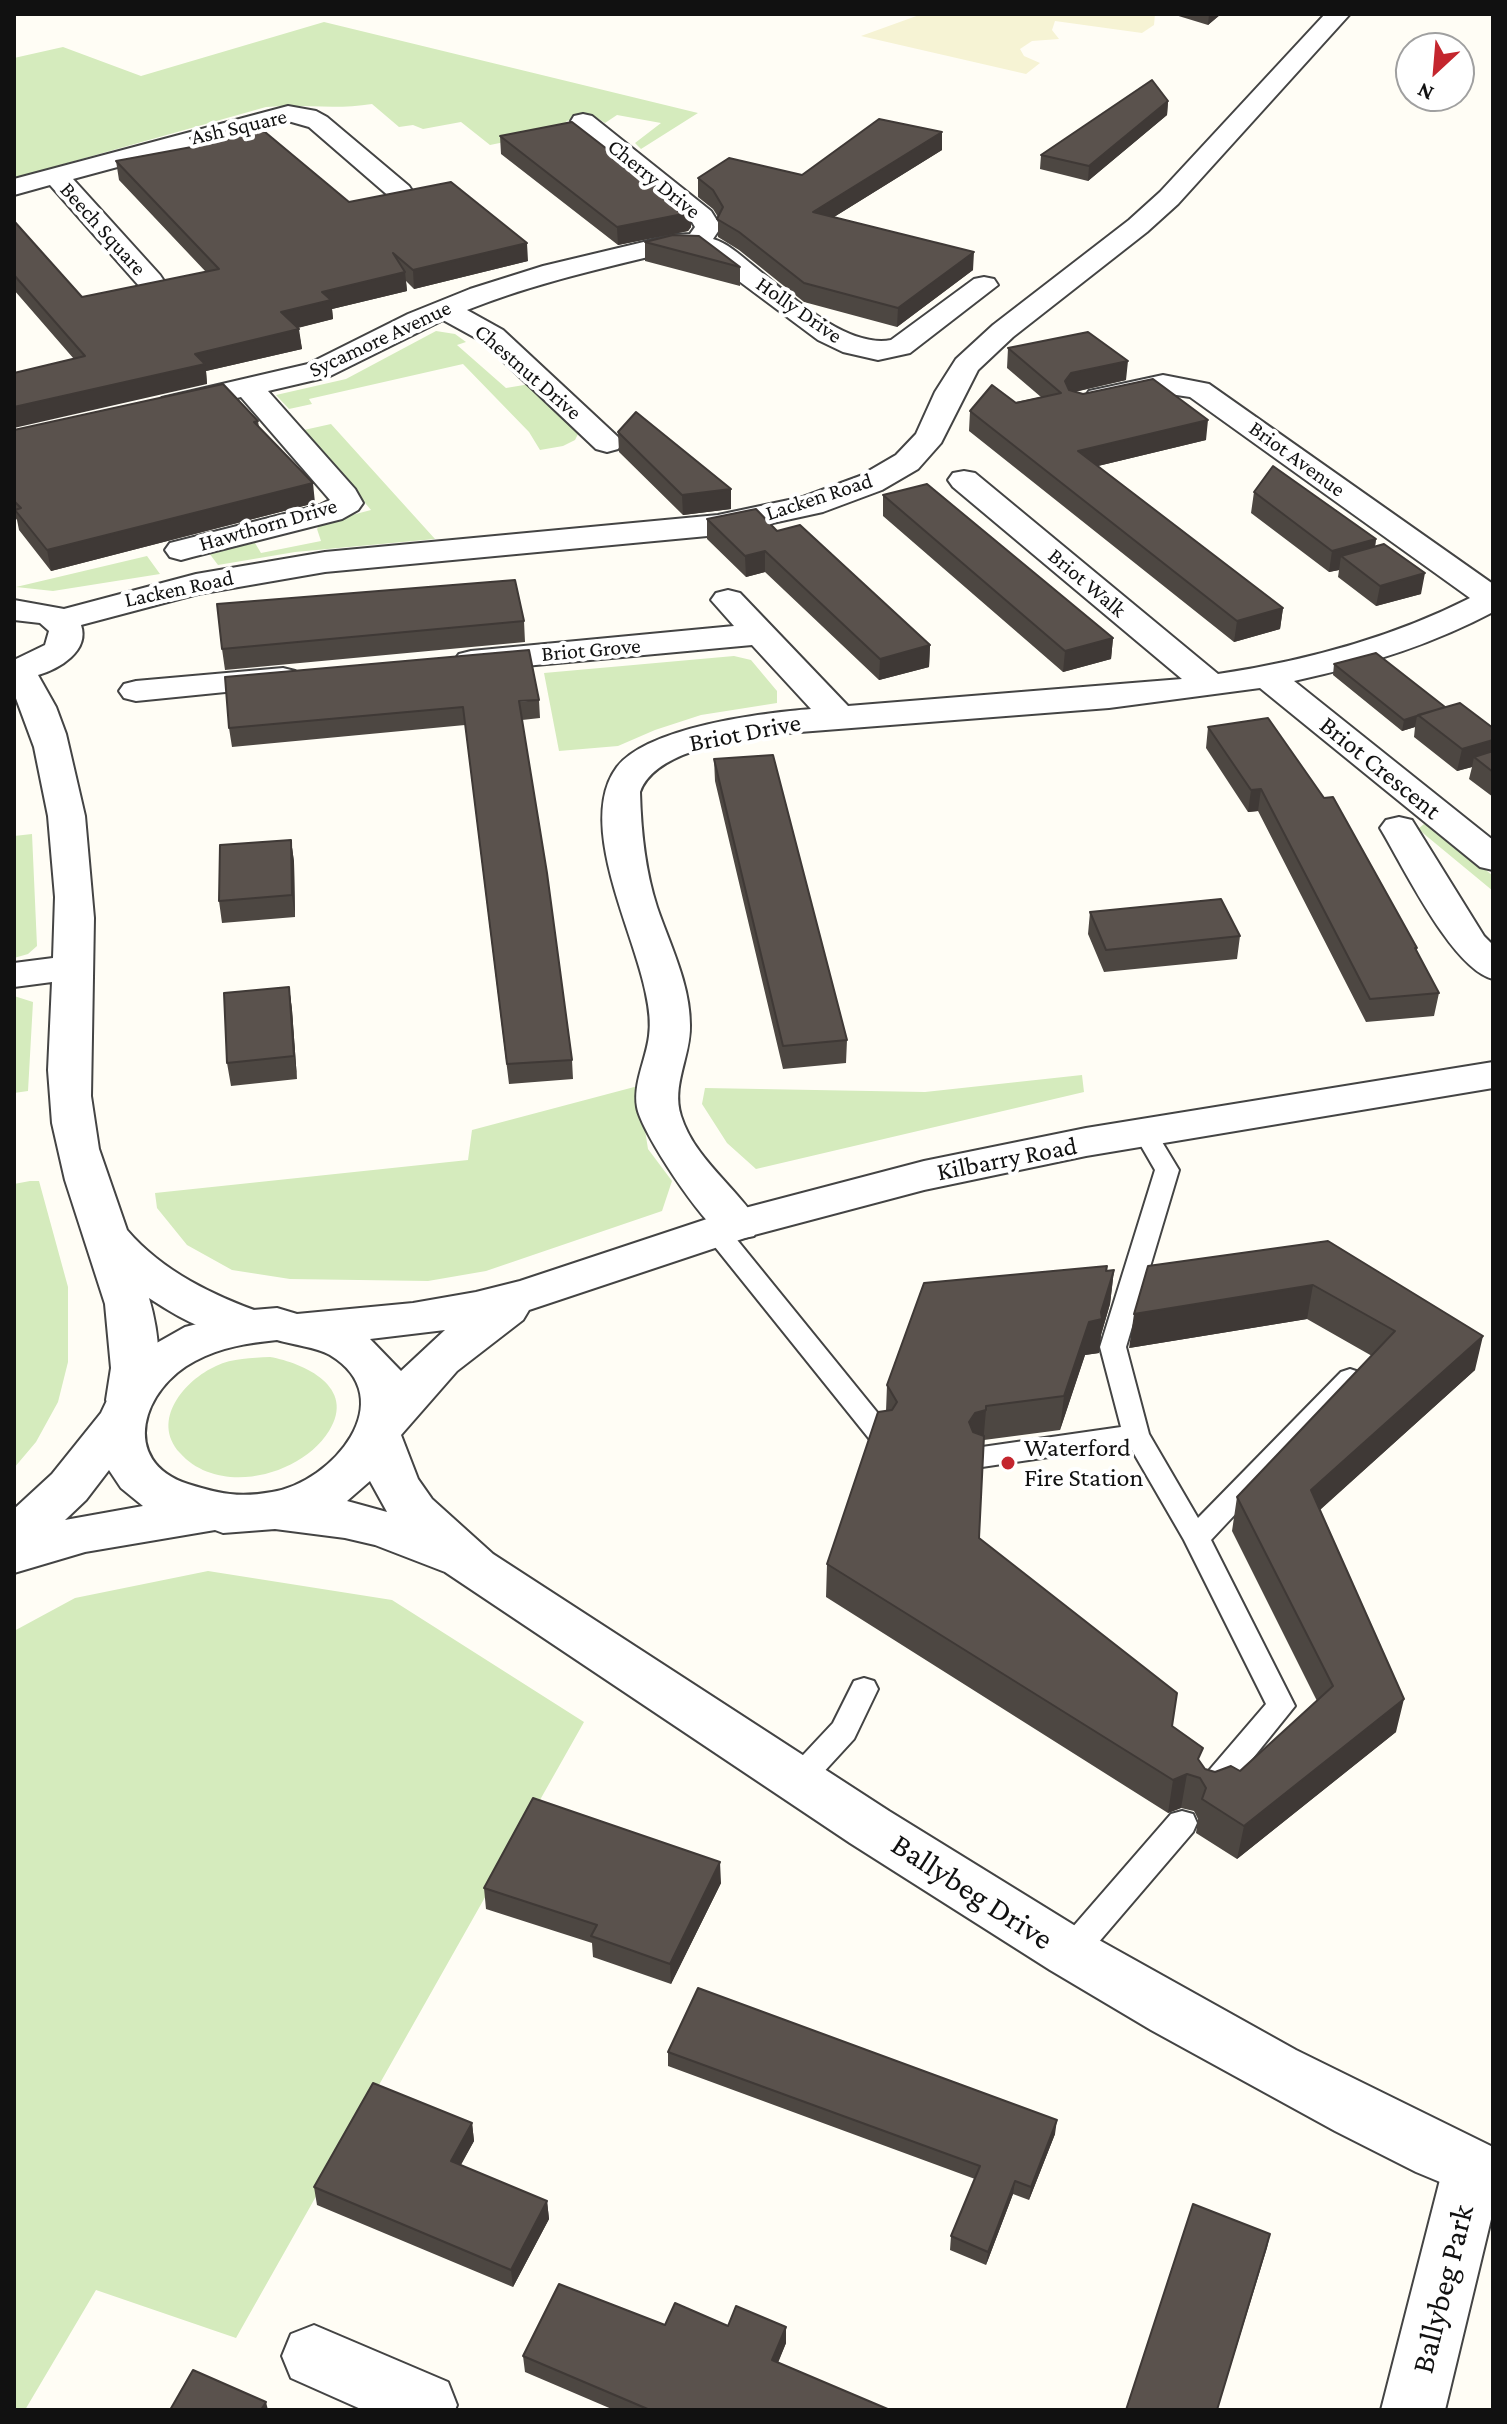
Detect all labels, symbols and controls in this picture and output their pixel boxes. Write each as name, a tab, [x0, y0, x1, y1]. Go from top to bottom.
north arrow	[1395, 32, 1475, 112]
text: N	[1413, 78, 1437, 107]
street label: Ash Square	[189, 103, 289, 151]
street label: Cherry Drive	[602, 133, 706, 225]
street label: Beech Square	[54, 177, 152, 281]
street label: Holly Drive	[751, 271, 847, 349]
street label: Sycamore Avenue	[305, 295, 455, 383]
street label: Chestnut Drive	[469, 318, 587, 426]
street label: Briot Avenue	[1244, 415, 1350, 503]
street label: Lacken Road	[762, 467, 876, 527]
street label: Hawthorn Drive	[196, 493, 340, 557]
street label: Briot Walk	[1043, 543, 1131, 623]
street label: Lacken Road	[122, 565, 236, 613]
street label: Briot Grove	[540, 633, 642, 667]
street label: Briot Drive	[686, 707, 804, 759]
street label: Briot Crescent	[1313, 710, 1447, 826]
street label: Kilbarry Road	[934, 1130, 1080, 1188]
place label: Waterford Fire Station	[1024, 1432, 1143, 1494]
marker: Waterford Fire Station	[999, 1454, 1017, 1472]
street label: Ballybeg Drive	[884, 1825, 1060, 1959]
street label: Ballybeg Park	[1404, 2201, 1482, 2377]

